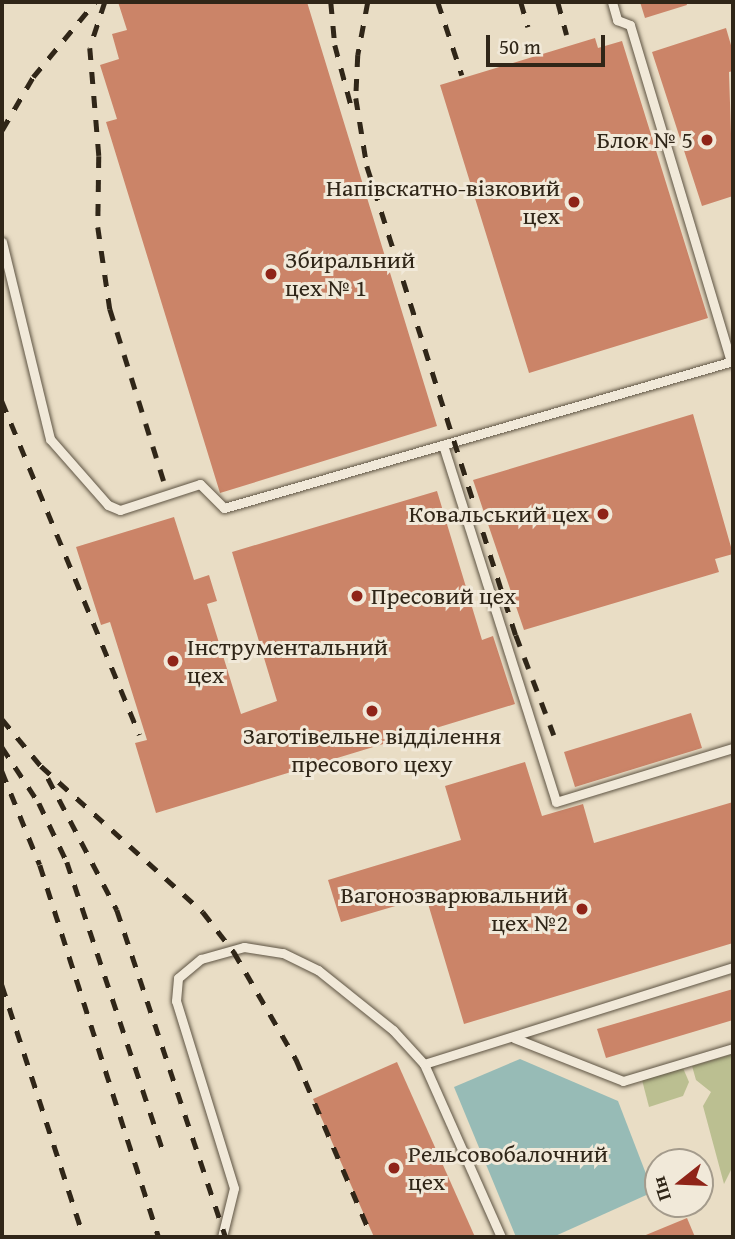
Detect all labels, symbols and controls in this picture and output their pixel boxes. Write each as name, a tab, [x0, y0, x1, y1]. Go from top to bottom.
scale bar	[490, 21, 609, 65]
text: 50 m	[499, 31, 541, 62]
place label: Блок № 5	[597, 126, 693, 154]
marker: Блок № 5	[699, 132, 715, 148]
place label: Напівскатно-візковий цех	[326, 174, 560, 230]
marker: Напівскатно-візковий цех	[566, 194, 582, 210]
place label: Збиральний цех № 1	[285, 246, 415, 302]
marker: Збиральний цех № 1	[263, 266, 279, 282]
place label: Ковальський цех	[409, 500, 589, 528]
marker: Ковальський цех	[595, 506, 611, 522]
place label: Пресовий цех	[371, 582, 516, 610]
marker: Пресовий цех	[349, 588, 365, 604]
place label: Інструментальний цех	[187, 633, 388, 689]
marker: Інструментальний цех	[165, 653, 181, 669]
marker: Заготівельне відділення пресового цеху	[364, 703, 380, 719]
place label: Заготівельне відділення пресового цеху	[243, 722, 501, 778]
place label: Вагонозварювальний цех №2	[340, 881, 568, 937]
marker: Вагонозварювальний цех №2	[574, 901, 590, 917]
place label: Рельсовобалочний цех	[408, 1140, 608, 1196]
north arrow	[644, 1148, 714, 1218]
marker: Рельсовобалочний цех	[386, 1160, 402, 1176]
text: Пн	[644, 1173, 678, 1205]

